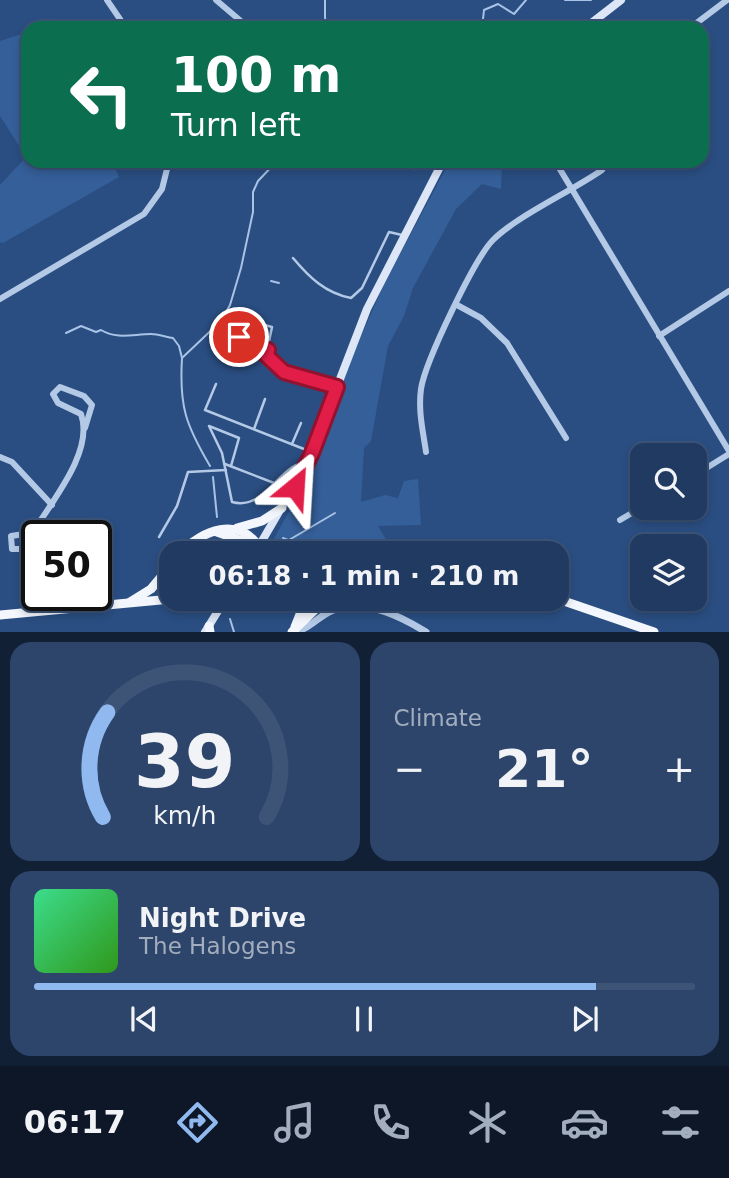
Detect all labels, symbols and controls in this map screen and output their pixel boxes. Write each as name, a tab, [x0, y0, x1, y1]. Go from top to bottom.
text: 100 m	[171, 47, 341, 104]
icon: left	[56, 49, 147, 140]
text: Turn left	[171, 106, 301, 144]
pin	[209, 307, 269, 367]
icon: arrive	[220, 318, 258, 356]
map controls	[630, 443, 707, 611]
button: search	[630, 443, 707, 520]
position arrow	[258, 450, 332, 524]
speed limit sign: 50	[21, 520, 112, 611]
button: layers	[630, 534, 707, 611]
text: 06:18 · 1 min · 210 m	[209, 561, 519, 591]
text: Climate	[394, 705, 482, 731]
text: 39	[134, 720, 235, 805]
text: 21°	[495, 739, 593, 799]
text: −	[394, 747, 425, 791]
text: +	[663, 747, 695, 791]
text: km/h	[153, 801, 216, 830]
text: Night Drive	[139, 903, 306, 933]
text: The Halogens	[139, 933, 296, 959]
icon: previous	[125, 1000, 163, 1038]
icon: pause	[345, 1000, 383, 1038]
icon: next	[566, 1000, 604, 1038]
icon: directions	[173, 1098, 222, 1147]
icon: music	[270, 1098, 319, 1147]
icon: phone	[366, 1098, 415, 1147]
icon: climate	[463, 1098, 512, 1147]
icon: car	[560, 1098, 609, 1147]
icon: filters	[656, 1098, 705, 1147]
text: 06:17	[24, 1103, 126, 1141]

